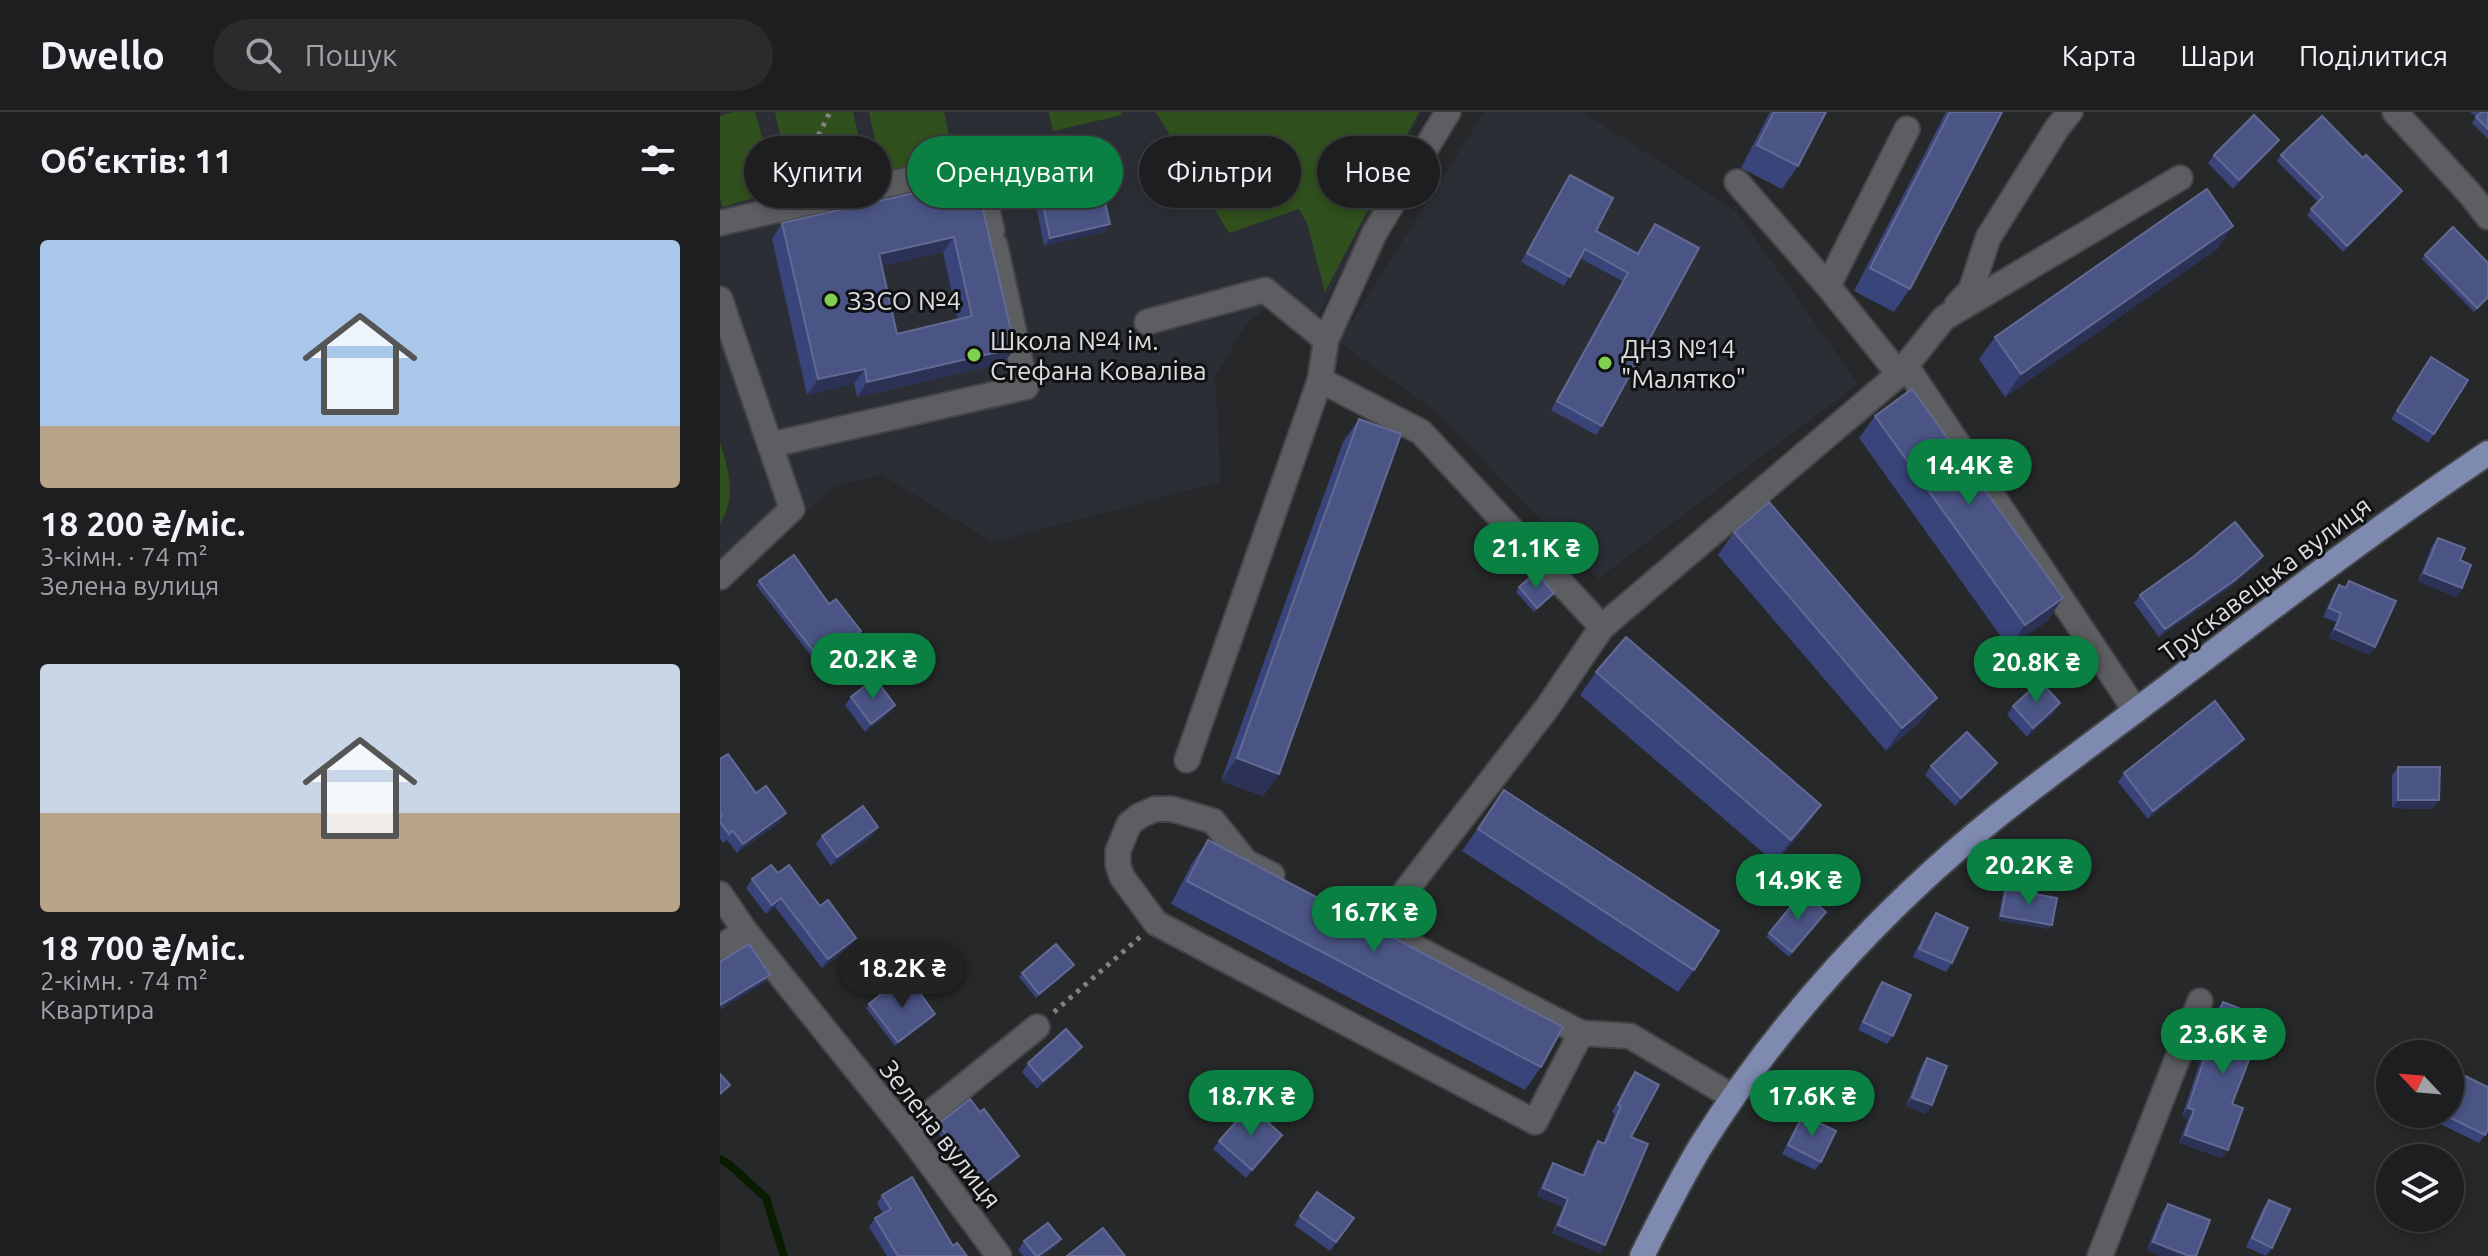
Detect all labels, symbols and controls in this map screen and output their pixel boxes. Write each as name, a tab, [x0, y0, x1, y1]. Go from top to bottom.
search box	[213, 19, 773, 91]
icon: search	[241, 33, 285, 77]
text: Dwello	[40, 34, 165, 76]
text: Пошук	[305, 38, 397, 72]
text: Карта	[2062, 40, 2136, 71]
text: Шари	[2180, 40, 2255, 71]
text: Поділитися	[2299, 40, 2448, 71]
chip: Купити	[744, 136, 891, 208]
chip: Орендувати	[907, 136, 1123, 208]
chip: Фільтри	[1139, 136, 1301, 208]
chip: Нове	[1317, 136, 1440, 208]
icon: filters	[636, 138, 680, 182]
text: Об’єктів: 11	[40, 141, 233, 179]
place label: ЗЗСО №4	[847, 286, 961, 315]
marker: ЗЗСО №4	[822, 291, 840, 309]
icon: home	[288, 292, 432, 436]
place label: Школа №4 ім. Стефана Коваліва	[990, 326, 1207, 385]
place label: ДНЗ №14 "Малятко"	[1621, 334, 1746, 393]
marker: Школа №4 ім. Стефана Коваліва	[965, 346, 983, 364]
marker: ДНЗ №14 "Малятко"	[1596, 354, 1614, 372]
pin: 14.4K ₴	[1895, 439, 2043, 507]
text: 14.4K ₴	[1925, 450, 2013, 479]
street label: Трускавецька вулиця	[2154, 490, 2376, 668]
text: 18 200 ₴/міс.	[40, 504, 245, 542]
pin: 21.1K ₴	[1462, 522, 1610, 590]
text: 21.1K ₴	[1492, 533, 1580, 562]
text: 3-кімн. · 74 m²	[40, 542, 208, 571]
text: Зелена вулиця	[40, 571, 219, 600]
pin: 20.2K ₴	[799, 633, 947, 701]
pin: 20.8K ₴	[1962, 636, 2110, 704]
text: 20.2K ₴	[829, 644, 917, 673]
text: 20.8K ₴	[1992, 647, 2080, 676]
icon: home	[288, 716, 432, 860]
pin: 20.2K ₴	[1955, 839, 2103, 907]
text: 20.2K ₴	[1985, 850, 2073, 879]
pin: 14.9K ₴	[1724, 854, 1872, 922]
text: 14.9K ₴	[1754, 865, 1842, 894]
pin: 16.7K ₴	[1300, 886, 1448, 954]
text: 16.7K ₴	[1330, 897, 1418, 926]
text: 18 700 ₴/міс.	[40, 928, 245, 966]
pin: 18.2K ₴	[828, 942, 976, 1010]
text: 18.2K ₴	[858, 953, 946, 982]
text: 2-кімн. · 74 m²	[40, 966, 208, 995]
text: Квартира	[40, 995, 154, 1024]
pin: 23.6K ₴	[2149, 1008, 2297, 1076]
text: 23.6K ₴	[2179, 1019, 2267, 1048]
north arrow	[2376, 1040, 2464, 1128]
map controls	[2376, 1040, 2464, 1232]
street label: Зелена вулиця	[874, 1054, 1008, 1214]
pin: 18.7K ₴	[1177, 1070, 1325, 1138]
pin: 17.6K ₴	[1738, 1070, 1886, 1138]
text: 18.7K ₴	[1207, 1081, 1295, 1110]
text: 17.6K ₴	[1768, 1081, 1856, 1110]
button: layers	[2376, 1144, 2464, 1232]

